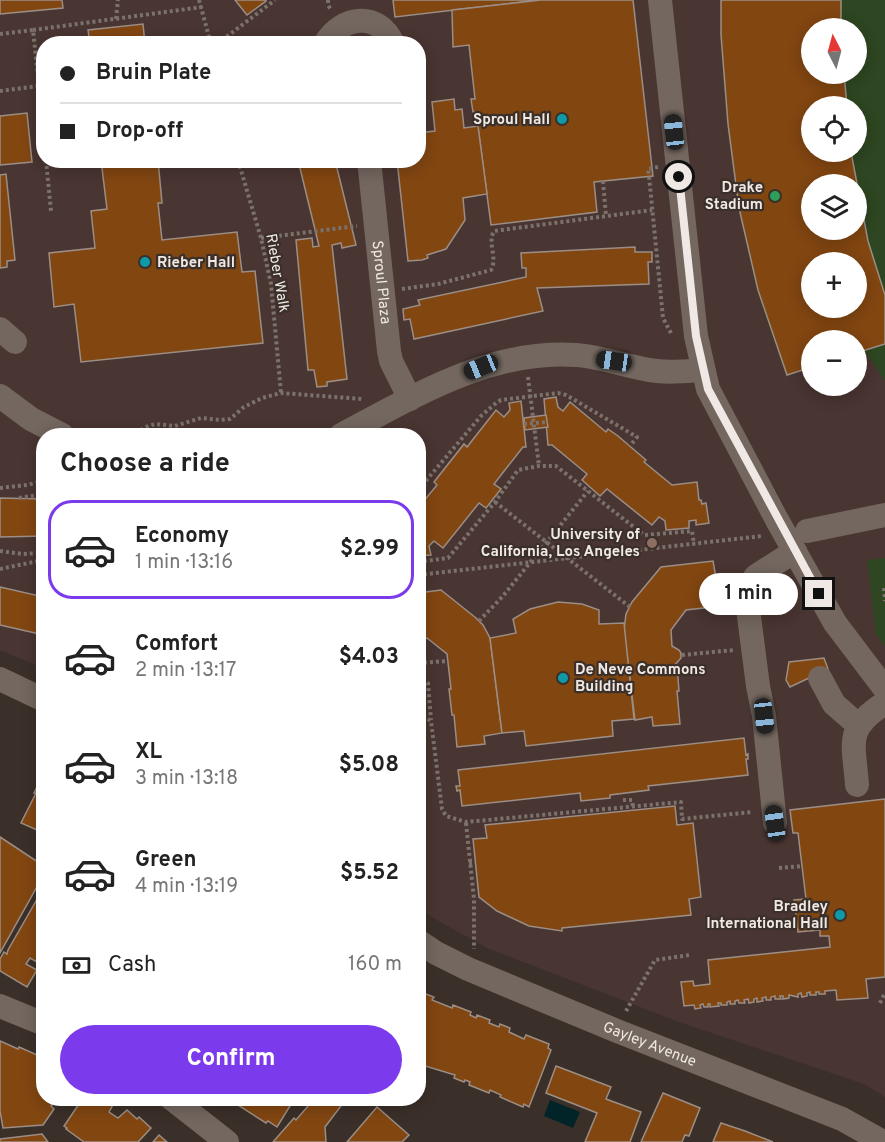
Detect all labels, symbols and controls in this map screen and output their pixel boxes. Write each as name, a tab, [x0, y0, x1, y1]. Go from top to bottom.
north arrow	[801, 18, 867, 84]
map controls	[801, 18, 867, 396]
text: Bruin Plate	[96, 60, 211, 87]
button: locate	[801, 96, 867, 162]
place label: Sproul Hall	[473, 111, 550, 130]
marker: Sproul Hall	[555, 112, 569, 126]
car	[663, 113, 685, 151]
text: Drop-off	[96, 118, 183, 145]
route start	[665, 163, 692, 190]
button: layers	[801, 174, 867, 240]
place label: Drake Stadium	[705, 179, 763, 215]
marker: Drake Stadium	[768, 189, 782, 203]
street label: Rieber Walk	[260, 232, 293, 314]
street label: Sproul Plaza	[366, 240, 394, 325]
button: +	[801, 252, 867, 318]
place label: Rieber Hall	[157, 254, 235, 273]
marker: Rieber Hall	[138, 255, 152, 269]
button: −	[801, 330, 867, 396]
car	[595, 350, 633, 372]
car	[461, 352, 501, 382]
text: Choose a ride	[60, 447, 230, 481]
icon: car	[63, 523, 117, 577]
text: Economy	[135, 523, 229, 550]
place label: University of California, Los Angeles	[481, 526, 641, 562]
text: $2.99	[340, 536, 399, 563]
marker: University of California, Los Angeles	[645, 536, 659, 550]
text: 1 min · 13:16	[135, 550, 233, 576]
callout: 1 min	[699, 573, 798, 615]
route end	[805, 580, 832, 607]
text: 1 min	[724, 581, 773, 607]
icon: car	[63, 631, 117, 685]
text: Comfort	[135, 631, 218, 658]
text: $4.03	[339, 644, 399, 671]
text: 2 min · 13:17	[135, 658, 236, 684]
place label: De Neve Commons Building	[575, 661, 706, 697]
marker: De Neve Commons Building	[556, 671, 570, 685]
car	[753, 697, 775, 735]
icon: car	[63, 739, 117, 793]
text: XL	[135, 739, 162, 766]
text: $5.08	[339, 752, 399, 779]
text: 3 min · 13:18	[135, 766, 238, 792]
car	[764, 804, 786, 842]
icon: car	[63, 847, 117, 901]
text: Green	[135, 847, 197, 874]
text: $5.52	[340, 860, 399, 887]
text: 4 min · 13:19	[135, 874, 238, 900]
place label: Bradley International Hall	[706, 898, 828, 934]
marker: Bradley International Hall	[833, 908, 847, 922]
icon: cash	[60, 949, 93, 982]
text: Cash	[108, 952, 157, 979]
text: 160 m	[348, 952, 402, 978]
street label: Gayley Avenue	[600, 1018, 699, 1072]
button: Confirm	[60, 1025, 402, 1094]

